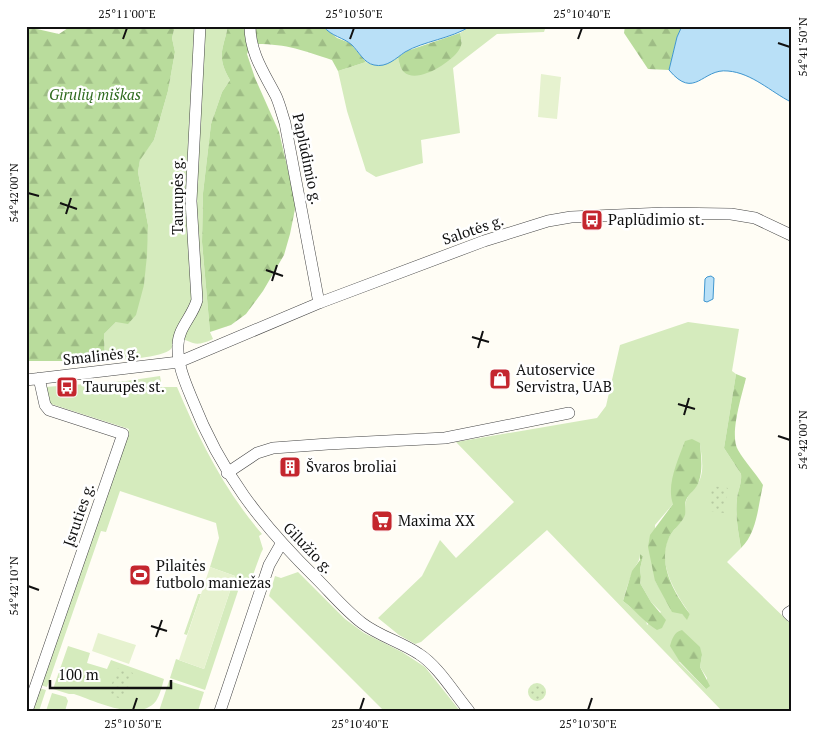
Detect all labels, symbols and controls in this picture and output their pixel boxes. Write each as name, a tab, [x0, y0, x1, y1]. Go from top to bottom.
text: 25°11'00"E	[98, 6, 156, 21]
text: 25°10'50"E	[325, 6, 383, 21]
text: 25°10'40"E	[553, 6, 611, 21]
text: 54°41'50"N	[795, 17, 810, 77]
park label: Girulių miškas	[49, 84, 141, 104]
street label: Paplūdimio g.	[289, 112, 327, 206]
street label: Taurupės g.	[167, 157, 187, 235]
text: 54°42'00"N	[6, 163, 21, 223]
bus stop icon: Paplūdimio st.	[580, 208, 604, 232]
street label: Salotės g.	[439, 209, 506, 249]
place label: Paplūdimio st.	[608, 209, 705, 229]
street label: Smalinės g.	[62, 341, 140, 369]
place label: Autoservice Servistra, UAB	[516, 359, 612, 396]
shop icon: Autoservice Servistra, UAB	[488, 367, 512, 391]
bus stop icon: Taurupės st.	[55, 375, 79, 399]
place label: Taurupės st.	[83, 376, 165, 396]
text: 54°42'00"N	[795, 410, 810, 470]
building icon: Švaros broliai	[278, 455, 302, 479]
place label: Švaros broliai	[306, 456, 397, 476]
street label: Įsruties g.	[58, 480, 98, 549]
supermarket icon: Maxima XX	[370, 509, 394, 533]
place label: Maxima XX	[398, 510, 475, 530]
street label: Gilužio g.	[279, 517, 338, 577]
place label: Pilaitės futbolo maniežas	[156, 555, 271, 592]
text: 54°42'10"N	[6, 556, 21, 616]
sports icon: Pilaitės futbolo maniežas	[128, 563, 152, 587]
scale bar	[50, 657, 171, 689]
text: 100 m	[58, 664, 99, 684]
text: 25°10'50"E	[104, 716, 162, 731]
text: 25°10'40"E	[331, 716, 389, 731]
text: 25°10'30"E	[559, 716, 617, 731]

